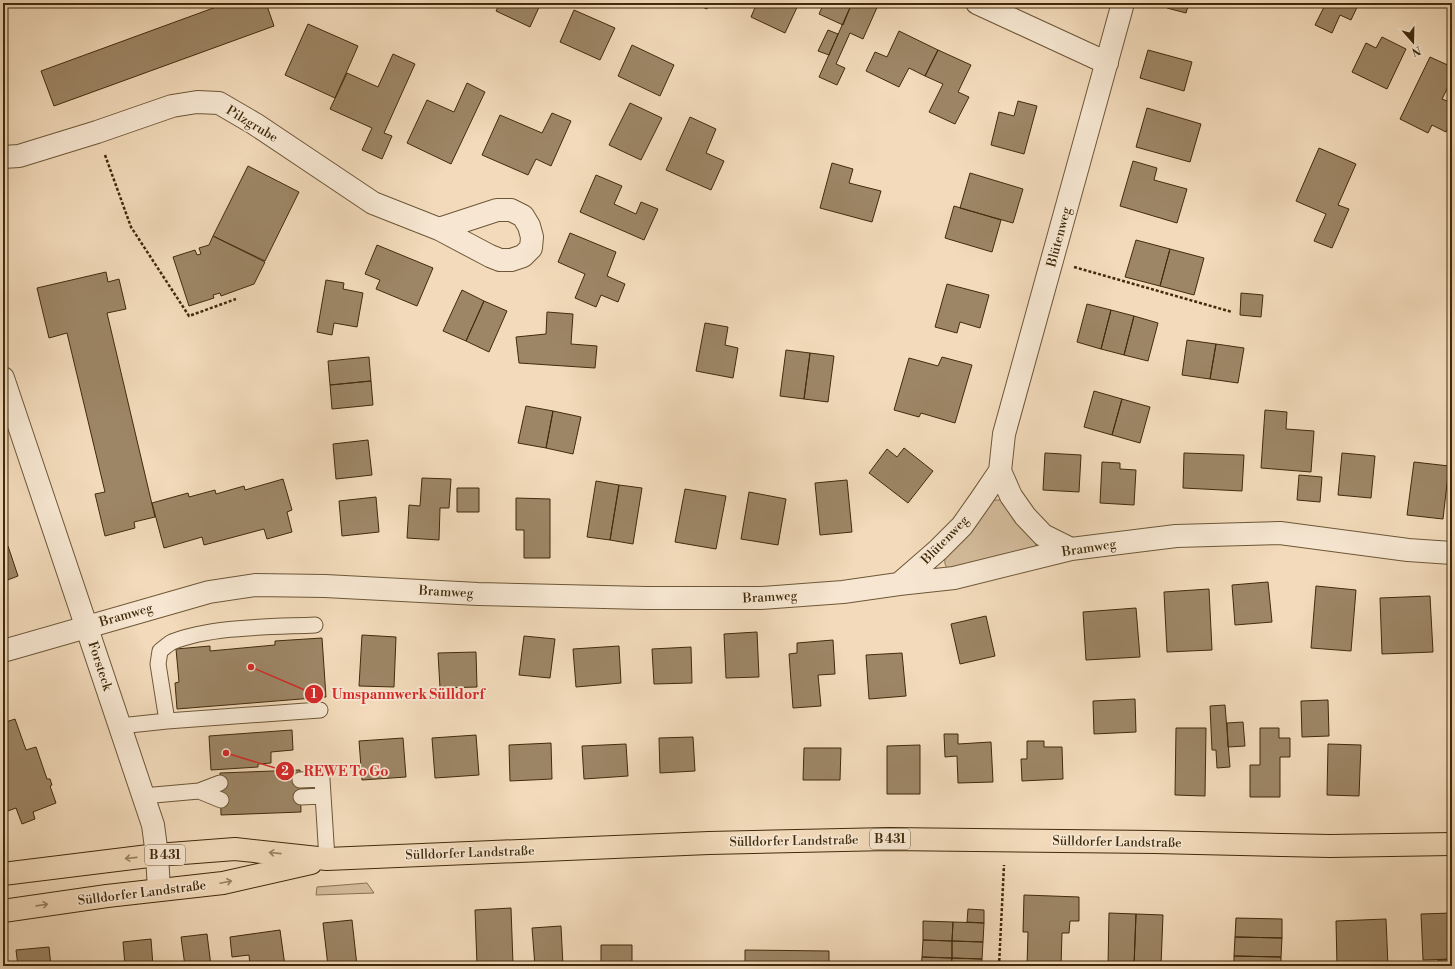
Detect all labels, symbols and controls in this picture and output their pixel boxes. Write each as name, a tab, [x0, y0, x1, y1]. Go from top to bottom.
north arrow	[1393, 22, 1433, 62]
text: N	[1409, 42, 1423, 59]
street label: Pilzgrube	[223, 102, 281, 146]
street label: Blütenweg	[1043, 205, 1075, 270]
street label: Blütenweg	[917, 512, 972, 568]
street label: Bramweg	[1060, 536, 1118, 560]
street label: Bramweg	[417, 583, 474, 601]
street label: Bramweg	[741, 588, 798, 606]
street label: Bramweg	[96, 600, 155, 631]
street label: Forsteck	[85, 639, 116, 694]
callout: Umspannwerk Sülldorf	[304, 681, 492, 707]
text: Umspannwerk Sülldorf	[332, 686, 487, 704]
text: 1	[311, 687, 317, 702]
callout: REWE To Go	[275, 758, 396, 784]
text: REWE To Go	[304, 763, 388, 781]
text: 2	[281, 764, 289, 779]
road number: B 431	[870, 829, 910, 849]
street label: Sülldorfer Landstraße	[729, 832, 859, 850]
street label: Sülldorfer Landstraße	[1052, 833, 1182, 851]
street label: Sülldorfer Landstraße	[405, 843, 535, 863]
road number: B 431	[145, 845, 185, 865]
one-way arrow	[269, 850, 282, 857]
one-way arrow	[125, 854, 138, 862]
street label: Sülldorfer Landstraße	[77, 877, 208, 909]
one-way arrow	[219, 878, 232, 886]
one-way arrow	[35, 901, 48, 909]

